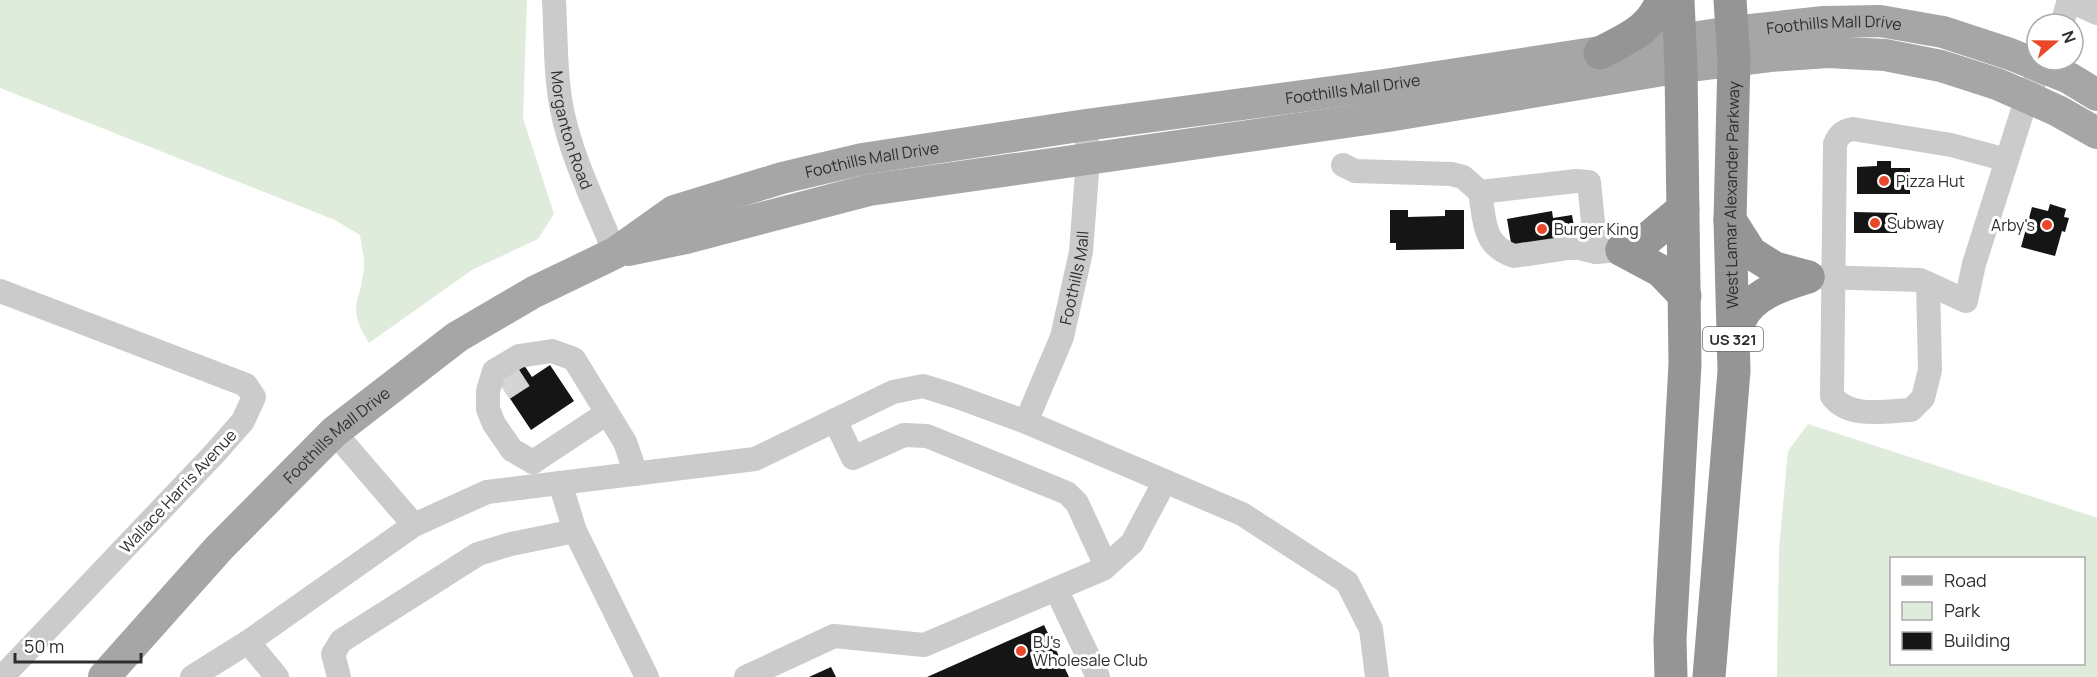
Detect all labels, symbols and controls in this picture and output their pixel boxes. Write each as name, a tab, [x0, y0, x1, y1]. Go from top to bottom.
street label: Foothills Mall Drive	[1765, 10, 1904, 39]
north arrow	[2025, 12, 2085, 72]
text: N	[2057, 28, 2081, 46]
street label: Foothills Mall Drive	[1284, 69, 1422, 109]
street label: Morganton Road	[546, 70, 598, 193]
street label: West Lamar Alexander Parkway	[1719, 80, 1744, 309]
street label: Foothills Mall Drive	[803, 136, 941, 183]
place label: Pizza Hut	[1896, 170, 1965, 192]
marker: Pizza Hut	[1877, 174, 1891, 188]
place label: Subway	[1887, 212, 1945, 234]
place label: Arby's	[1991, 214, 2035, 236]
marker: Subway	[1868, 216, 1882, 230]
place label: Burger King	[1554, 218, 1639, 240]
marker: Arby's	[2040, 218, 2054, 232]
marker: Burger King	[1535, 222, 1549, 236]
street label: Foothills Mall	[1054, 230, 1094, 327]
road number: US 321	[1703, 327, 1763, 351]
street label: Foothills Mall Drive	[278, 382, 394, 488]
street label: Wallace Harris Avenue	[115, 424, 241, 558]
legend	[1890, 557, 2085, 665]
text: Road	[1944, 568, 1987, 592]
text: Park	[1944, 598, 1981, 622]
scale bar	[15, 626, 141, 664]
text: Building	[1944, 628, 2010, 652]
place label: BJ's Wholesale Club	[1033, 631, 1148, 671]
text: 50 m	[24, 634, 64, 658]
marker: BJ's Wholesale Club	[1014, 644, 1028, 658]

